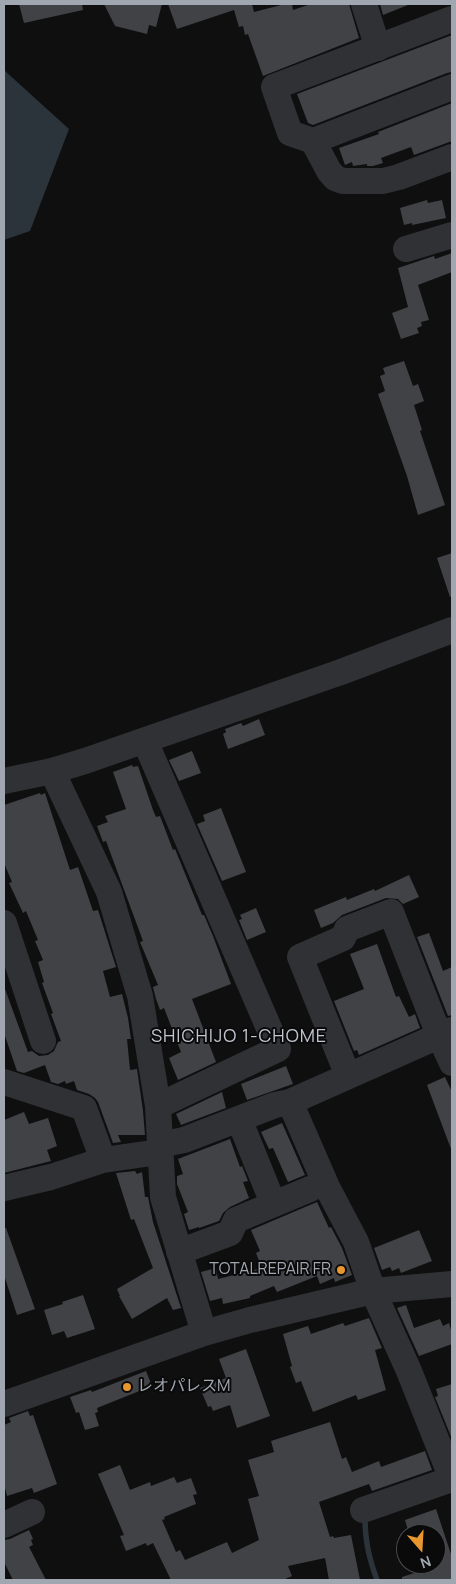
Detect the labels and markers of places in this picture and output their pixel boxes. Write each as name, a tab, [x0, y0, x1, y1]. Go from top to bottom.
place label: TOTALREPAIR FR	[209, 1260, 331, 1280]
marker: TOTALREPAIR FR	[335, 1264, 347, 1276]
place label: レオパレスM	[137, 1377, 230, 1397]
marker: レオパレスM	[121, 1381, 133, 1393]

